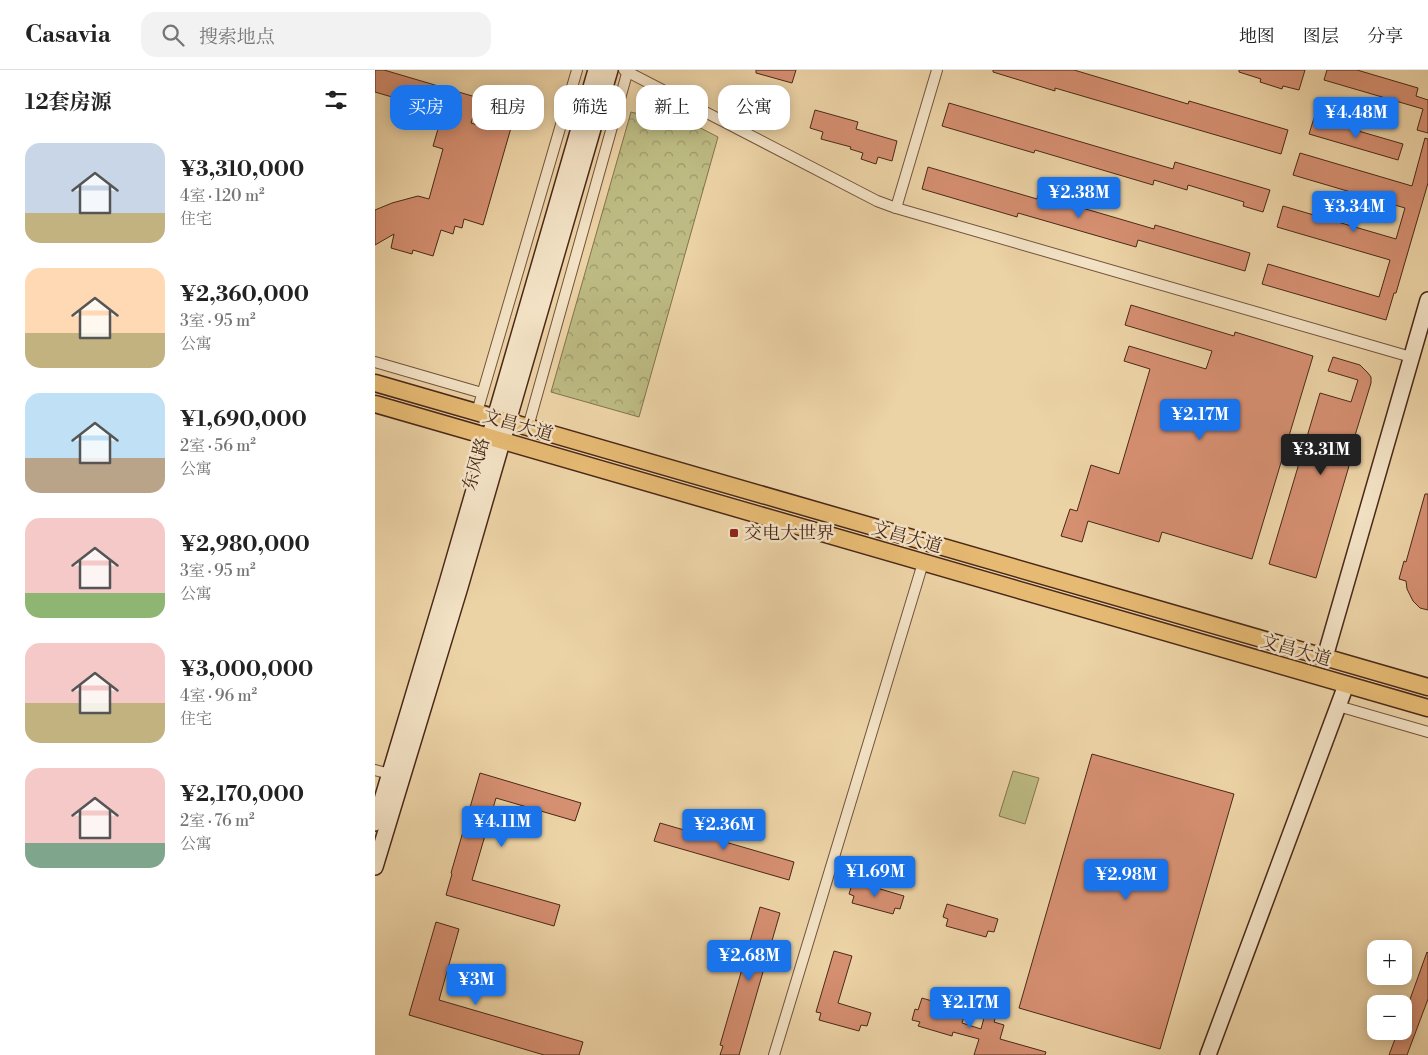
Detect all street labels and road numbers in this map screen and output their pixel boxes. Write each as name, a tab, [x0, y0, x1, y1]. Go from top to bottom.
street label: 文昌大道	[480, 405, 556, 446]
street label: 东风路	[458, 435, 495, 493]
street label: 文昌大道	[869, 517, 945, 558]
street label: 文昌大道	[1258, 630, 1334, 671]

